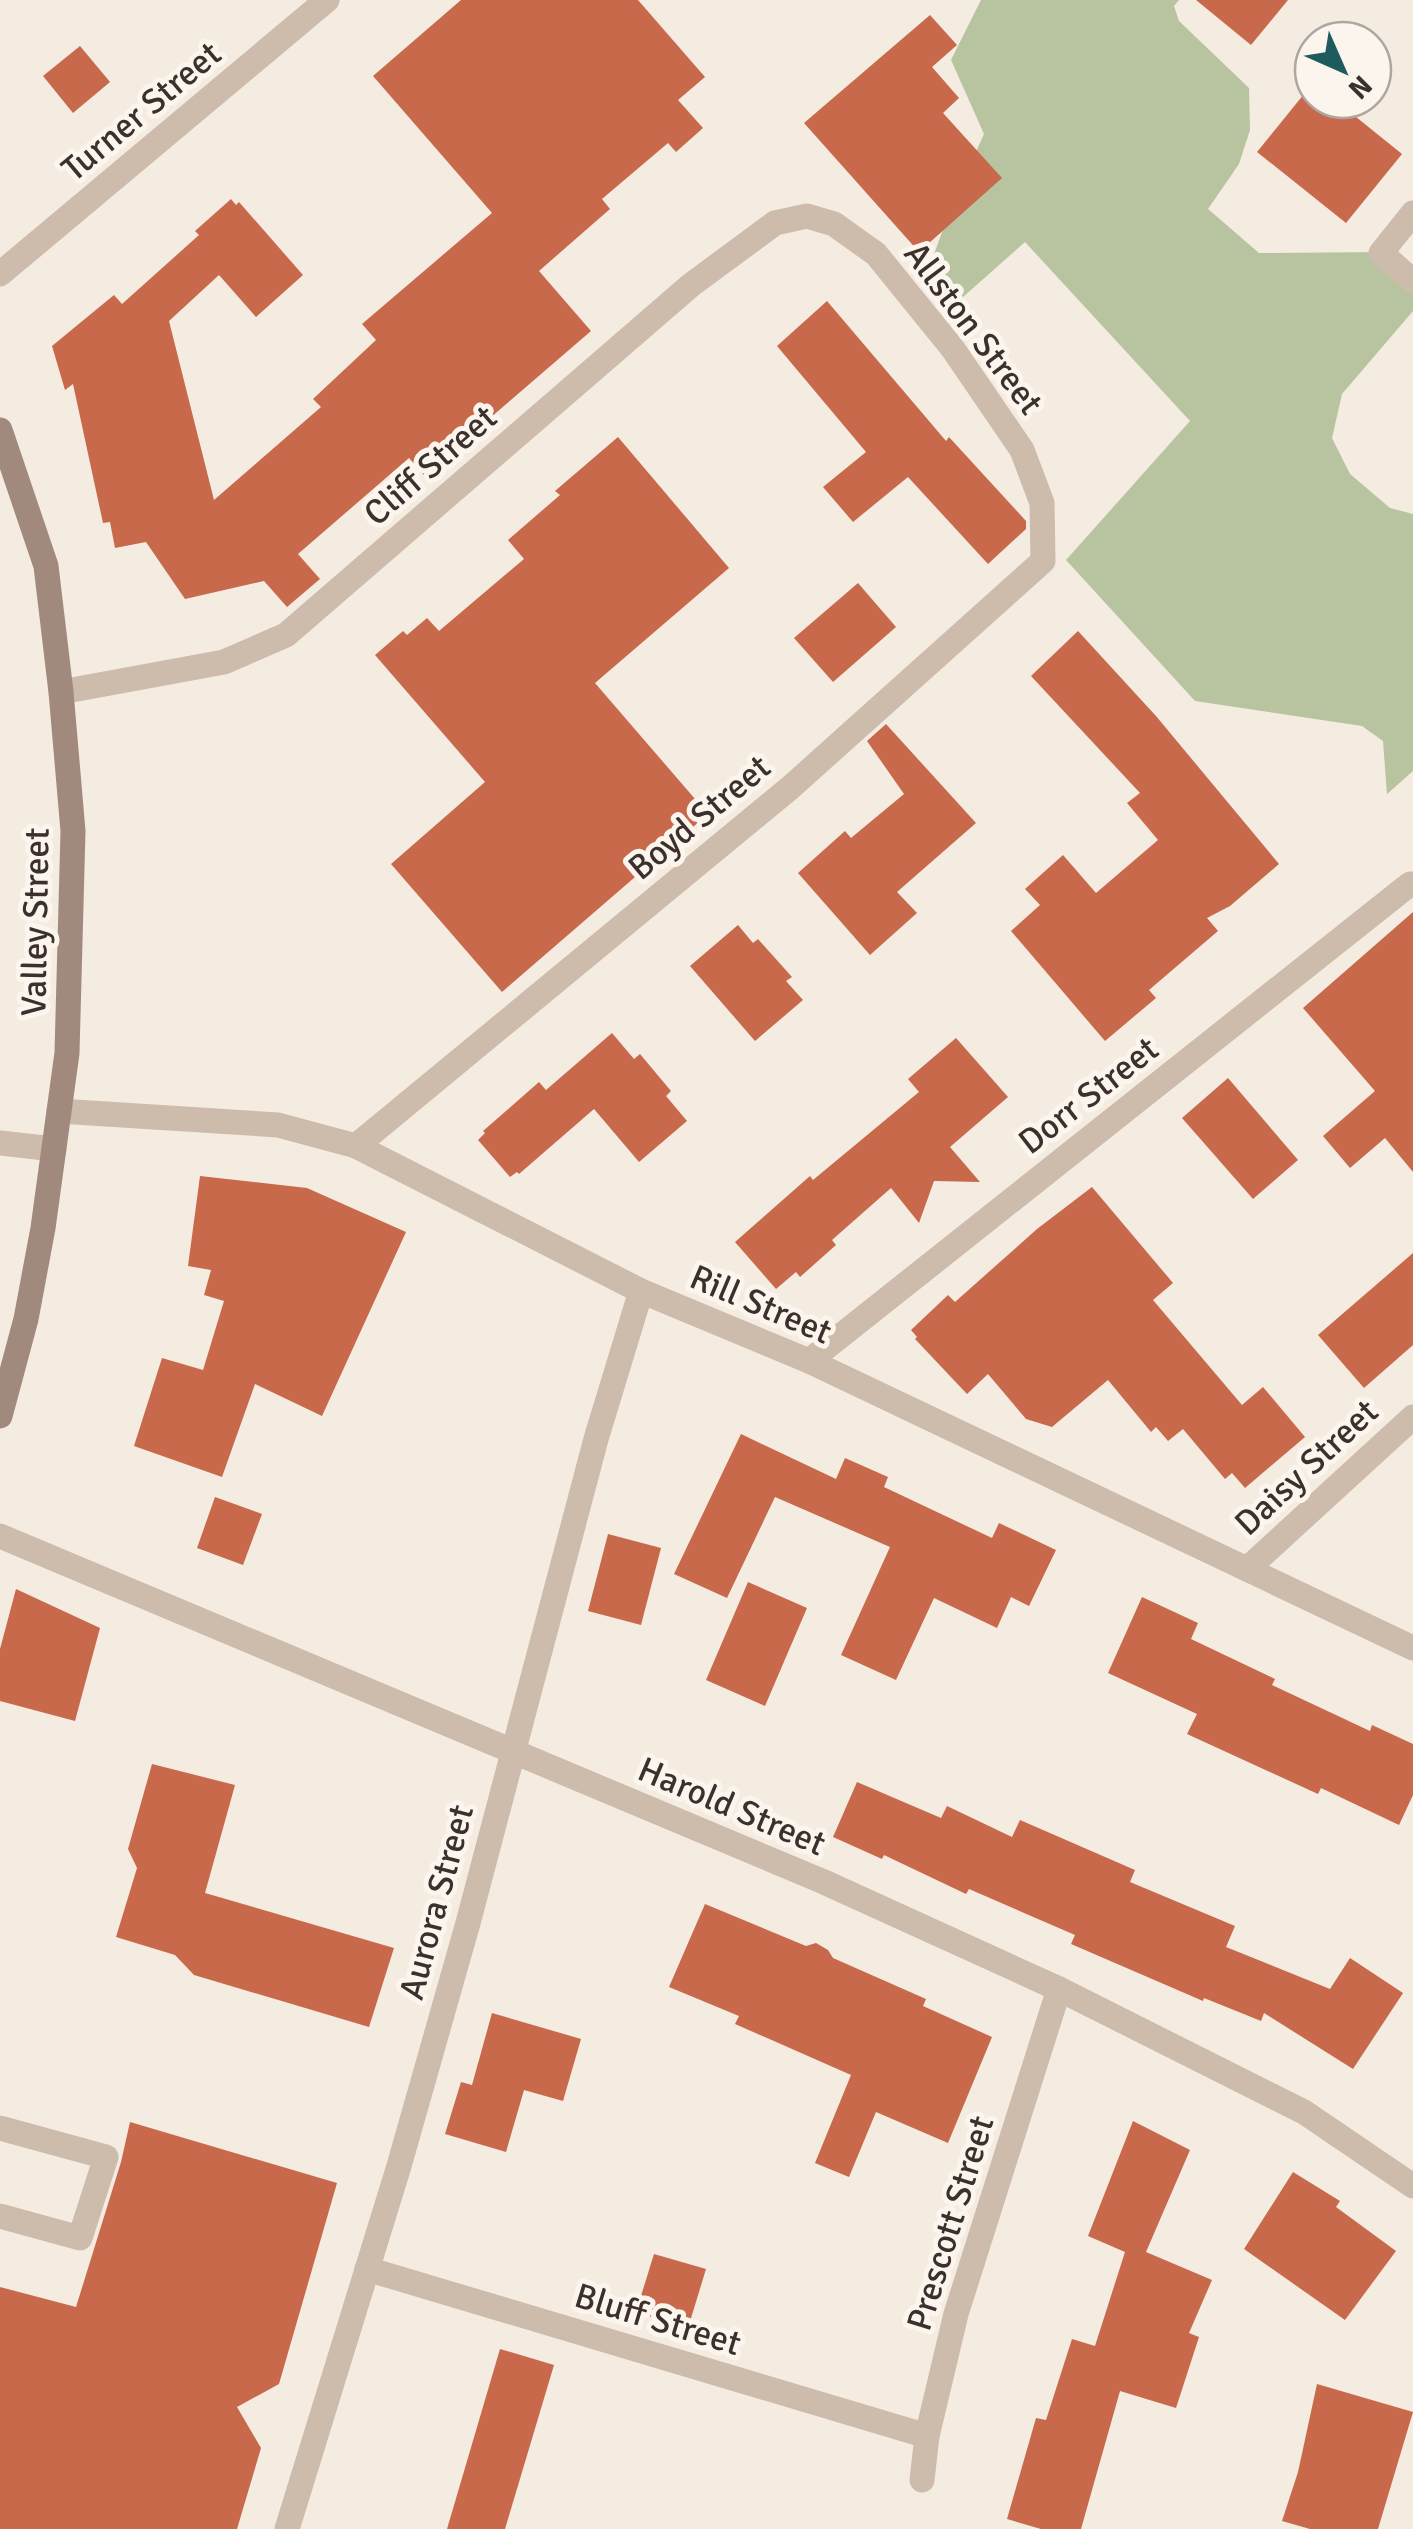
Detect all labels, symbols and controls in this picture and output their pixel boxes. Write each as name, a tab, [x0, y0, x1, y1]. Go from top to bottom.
north arrow	[1293, 20, 1393, 120]
street label: Turner Street	[53, 32, 230, 190]
text: N	[1341, 68, 1379, 106]
street label: Allston Street	[895, 234, 1052, 423]
street label: Cliff Street	[355, 396, 506, 535]
street label: Boyd Street	[619, 746, 779, 889]
street label: Valley Street	[12, 827, 59, 1017]
street label: Dorr Street	[1010, 1027, 1167, 1163]
street label: Rill Street	[684, 1255, 838, 1353]
street label: Daisy Street	[1226, 1390, 1387, 1545]
street label: Harold Street	[632, 1748, 832, 1865]
street label: Aurora Street	[390, 1800, 483, 2004]
street label: Prescott Street	[897, 2111, 1003, 2336]
street label: Bluff Street	[570, 2274, 746, 2365]

